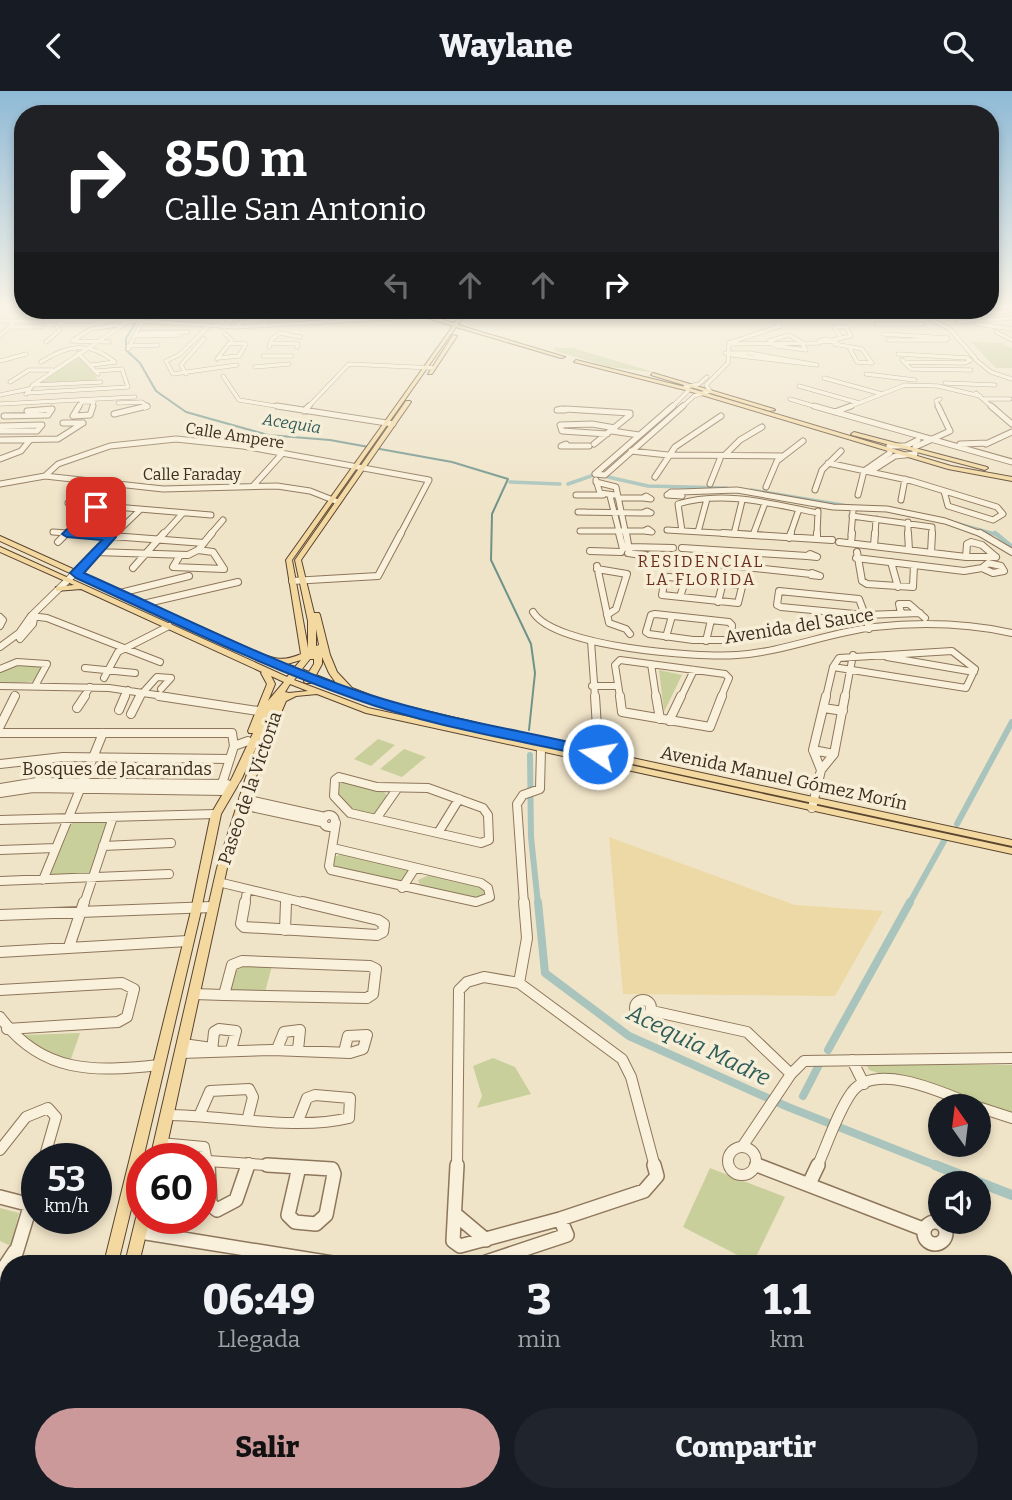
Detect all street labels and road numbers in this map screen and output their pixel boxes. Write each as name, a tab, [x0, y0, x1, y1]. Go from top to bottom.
street label: Calle Ampere	[184, 418, 286, 453]
street label: Calle Faraday	[143, 465, 242, 484]
street label: Avenida del Sauce	[723, 603, 875, 649]
street label: Paseo de la Victoria	[213, 708, 287, 867]
street label: Avenida Manuel Gómez Morín	[659, 741, 910, 815]
street label: Bosques de Jacarandas	[22, 758, 212, 780]

